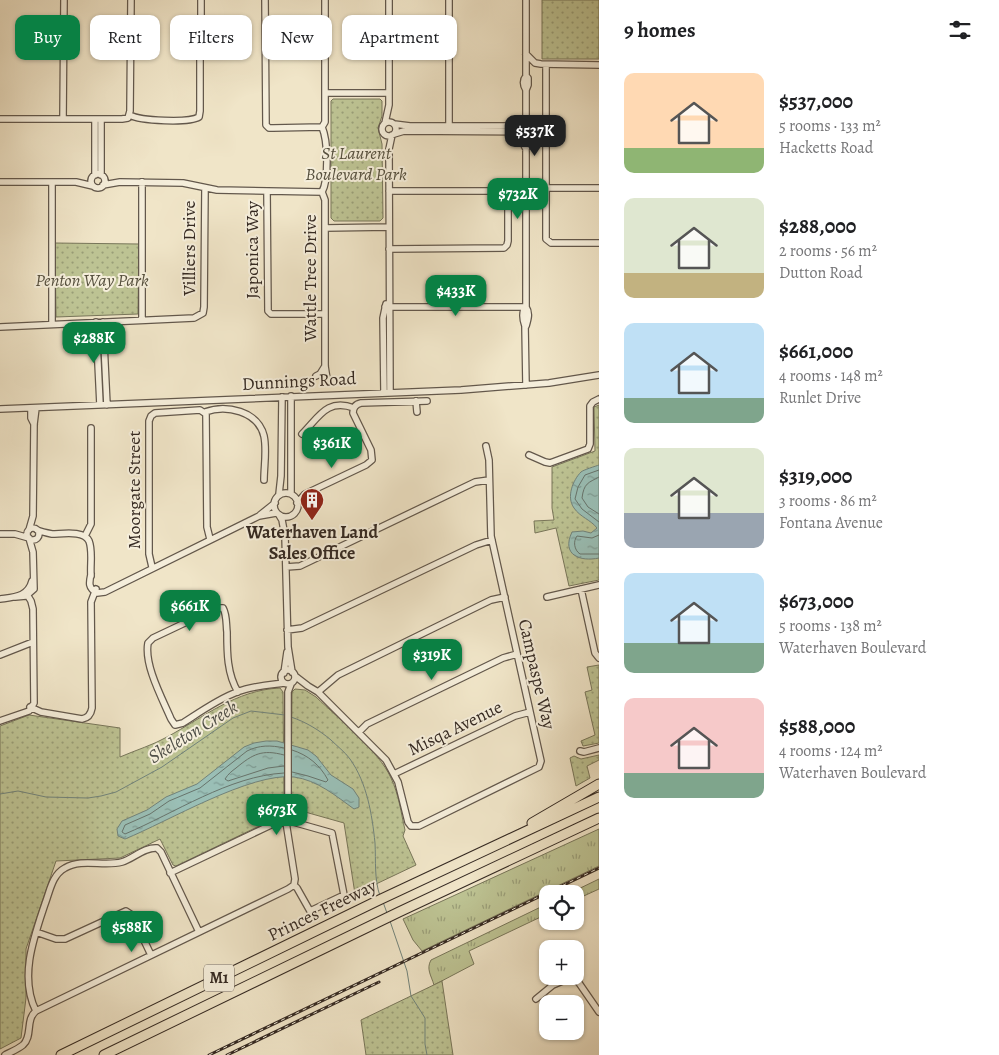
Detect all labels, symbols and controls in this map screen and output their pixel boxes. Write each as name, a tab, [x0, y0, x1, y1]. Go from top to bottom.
chip: Buy	[15, 15, 80, 60]
chip: Rent	[90, 15, 160, 60]
chip: Filters	[170, 15, 252, 60]
chip: New	[262, 15, 332, 60]
chip: Apartment	[342, 15, 457, 60]
text: 9 homes	[624, 16, 695, 44]
icon: filters	[946, 16, 974, 44]
text: $537,000	[779, 87, 853, 115]
icon: home	[664, 93, 724, 153]
pin: $537K	[500, 114, 570, 157]
text: 5 rooms · 133 m²	[779, 115, 881, 137]
text: $537K	[516, 120, 554, 142]
text: Hacketts Road	[779, 137, 873, 159]
park label: St Laurent Boulevard Park	[305, 141, 407, 186]
pin: $732K	[483, 178, 553, 220]
text: $732K	[498, 183, 538, 205]
street label: Villiers Drive	[177, 200, 201, 297]
street label: Japonica Way	[240, 200, 264, 299]
text: $288,000	[779, 212, 856, 240]
street label: Wattle Tree Drive	[298, 214, 322, 343]
icon: home	[664, 218, 724, 278]
text: 2 rooms · 56 m²	[779, 240, 877, 262]
text: Dutton Road	[779, 262, 863, 284]
park label: Penton Way Park	[35, 268, 149, 292]
pin: $433K	[421, 274, 491, 317]
text: $433K	[436, 280, 476, 302]
pin: $288K	[59, 322, 129, 364]
text: $288K	[73, 327, 115, 349]
text: $661,000	[779, 337, 853, 365]
icon: home	[664, 343, 724, 403]
text: 4 rooms · 148 m²	[779, 365, 883, 387]
street label: Dunnings Road	[241, 366, 357, 396]
text: Runlet Drive	[779, 387, 861, 409]
pin: $361K	[297, 426, 367, 469]
street label: Moorgate Street	[122, 431, 146, 549]
text: $361K	[313, 432, 351, 454]
text: $319,000	[779, 462, 852, 490]
icon: home	[664, 468, 724, 528]
building icon: Waterhaven Land Sales Office	[299, 487, 325, 521]
text: 3 rooms · 86 m²	[779, 490, 877, 512]
text: Fontana Avenue	[779, 512, 883, 534]
place label: Waterhaven Land Sales Office	[245, 520, 378, 565]
text: $673,000	[779, 587, 854, 615]
pin: $661K	[155, 590, 225, 632]
icon: home	[664, 593, 724, 653]
text: $661K	[171, 595, 209, 617]
text: 5 rooms · 138 m²	[779, 615, 882, 637]
street label: Campaspe Way	[513, 617, 562, 732]
text: Waterhaven Boulevard	[779, 637, 926, 659]
pin: $319K	[397, 638, 467, 681]
text: $319K	[413, 644, 451, 666]
water label: Skeleton Creek	[143, 694, 243, 770]
street label: Misqa Avenue	[404, 695, 506, 761]
text: $588,000	[779, 712, 855, 740]
icon: home	[664, 718, 724, 778]
text: 4 rooms · 124 m²	[779, 740, 883, 762]
text: Waterhaven Boulevard	[779, 762, 926, 784]
pin: $673K	[242, 794, 312, 836]
text: $673K	[257, 799, 297, 821]
street label: Princes Freeway	[264, 873, 381, 947]
map controls	[539, 885, 584, 1040]
button: locate	[539, 885, 584, 930]
pin: $588K	[97, 910, 167, 953]
text: $588K	[112, 916, 152, 938]
button: +	[539, 940, 584, 985]
road number: M1	[204, 964, 234, 991]
button: −	[539, 995, 584, 1040]

